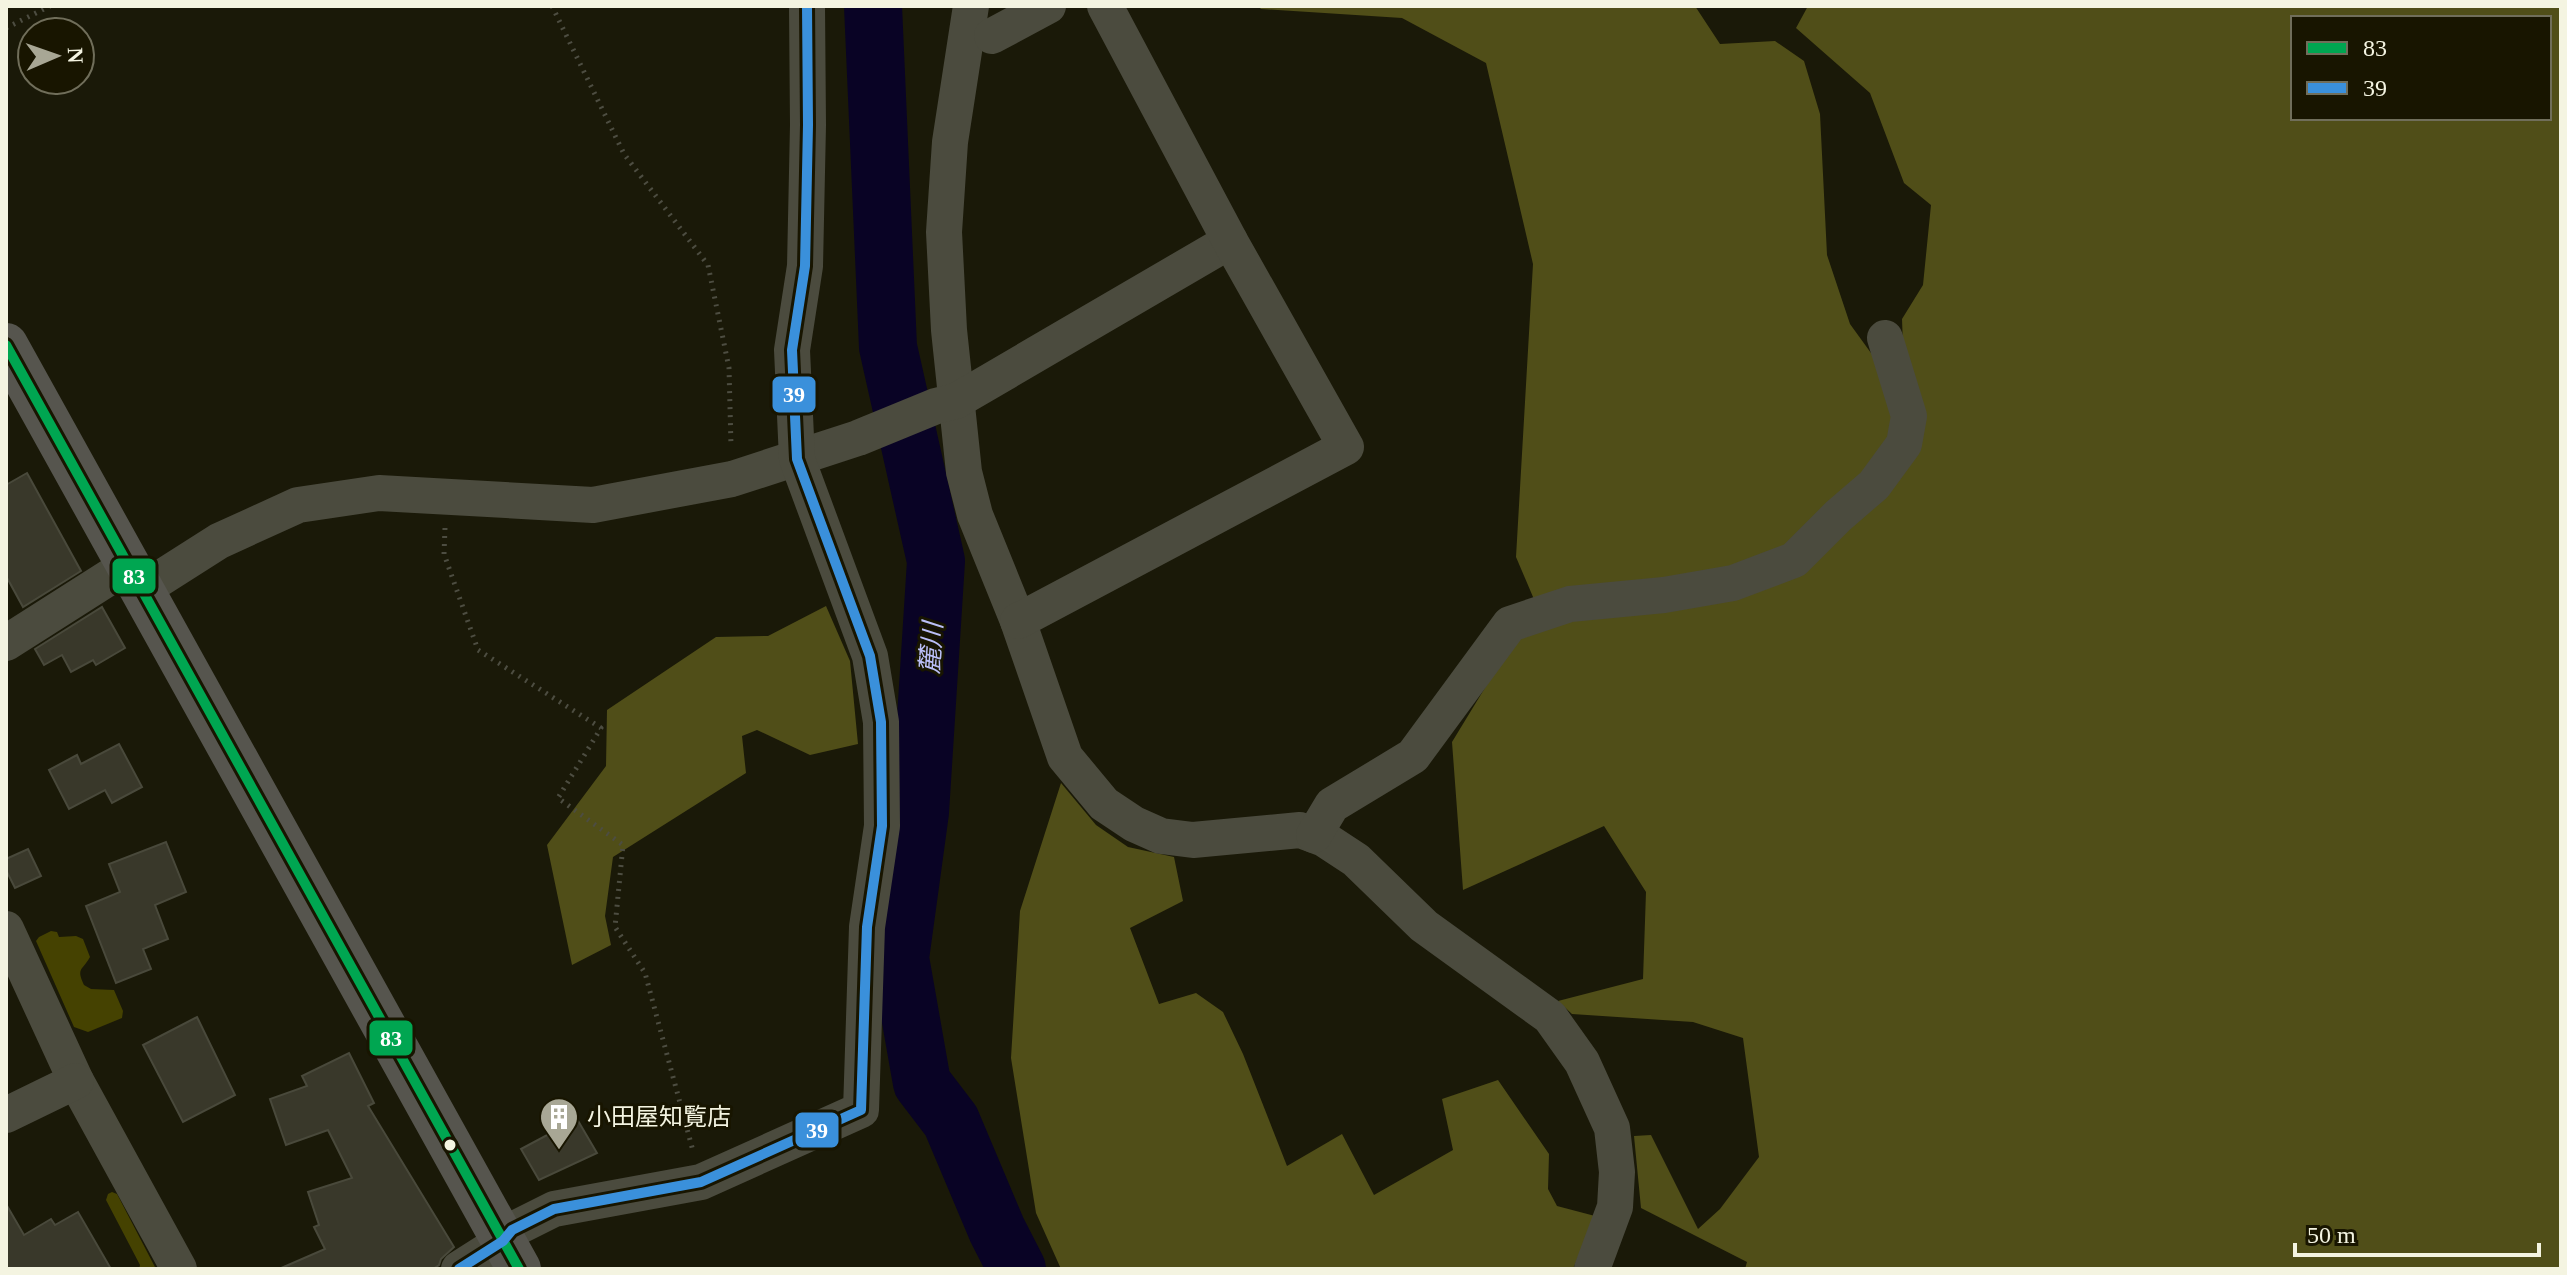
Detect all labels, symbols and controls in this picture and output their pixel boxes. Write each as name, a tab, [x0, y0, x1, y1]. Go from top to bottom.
north arrow	[16, 16, 96, 96]
legend	[2291, 16, 2551, 120]
text: 83	[2363, 35, 2387, 61]
text: N	[63, 47, 88, 64]
text: 39	[2363, 75, 2387, 101]
line badge: 39	[771, 375, 817, 414]
text: 39	[783, 382, 805, 407]
line badge: 83	[111, 557, 157, 595]
text: 83	[123, 564, 145, 589]
water label: 麓川	[915, 618, 948, 675]
line badge: 83	[368, 1019, 414, 1057]
text: 83	[380, 1026, 402, 1051]
building icon: 小田屋知覧店	[538, 1096, 580, 1151]
place label: 小田屋知覧店	[587, 1104, 731, 1130]
line badge: 39	[794, 1111, 840, 1149]
text: 39	[806, 1118, 828, 1143]
unlabelled marker	[442, 1137, 458, 1153]
scale bar	[2295, 1207, 2539, 1257]
text: 50 m	[2307, 1222, 2356, 1248]

